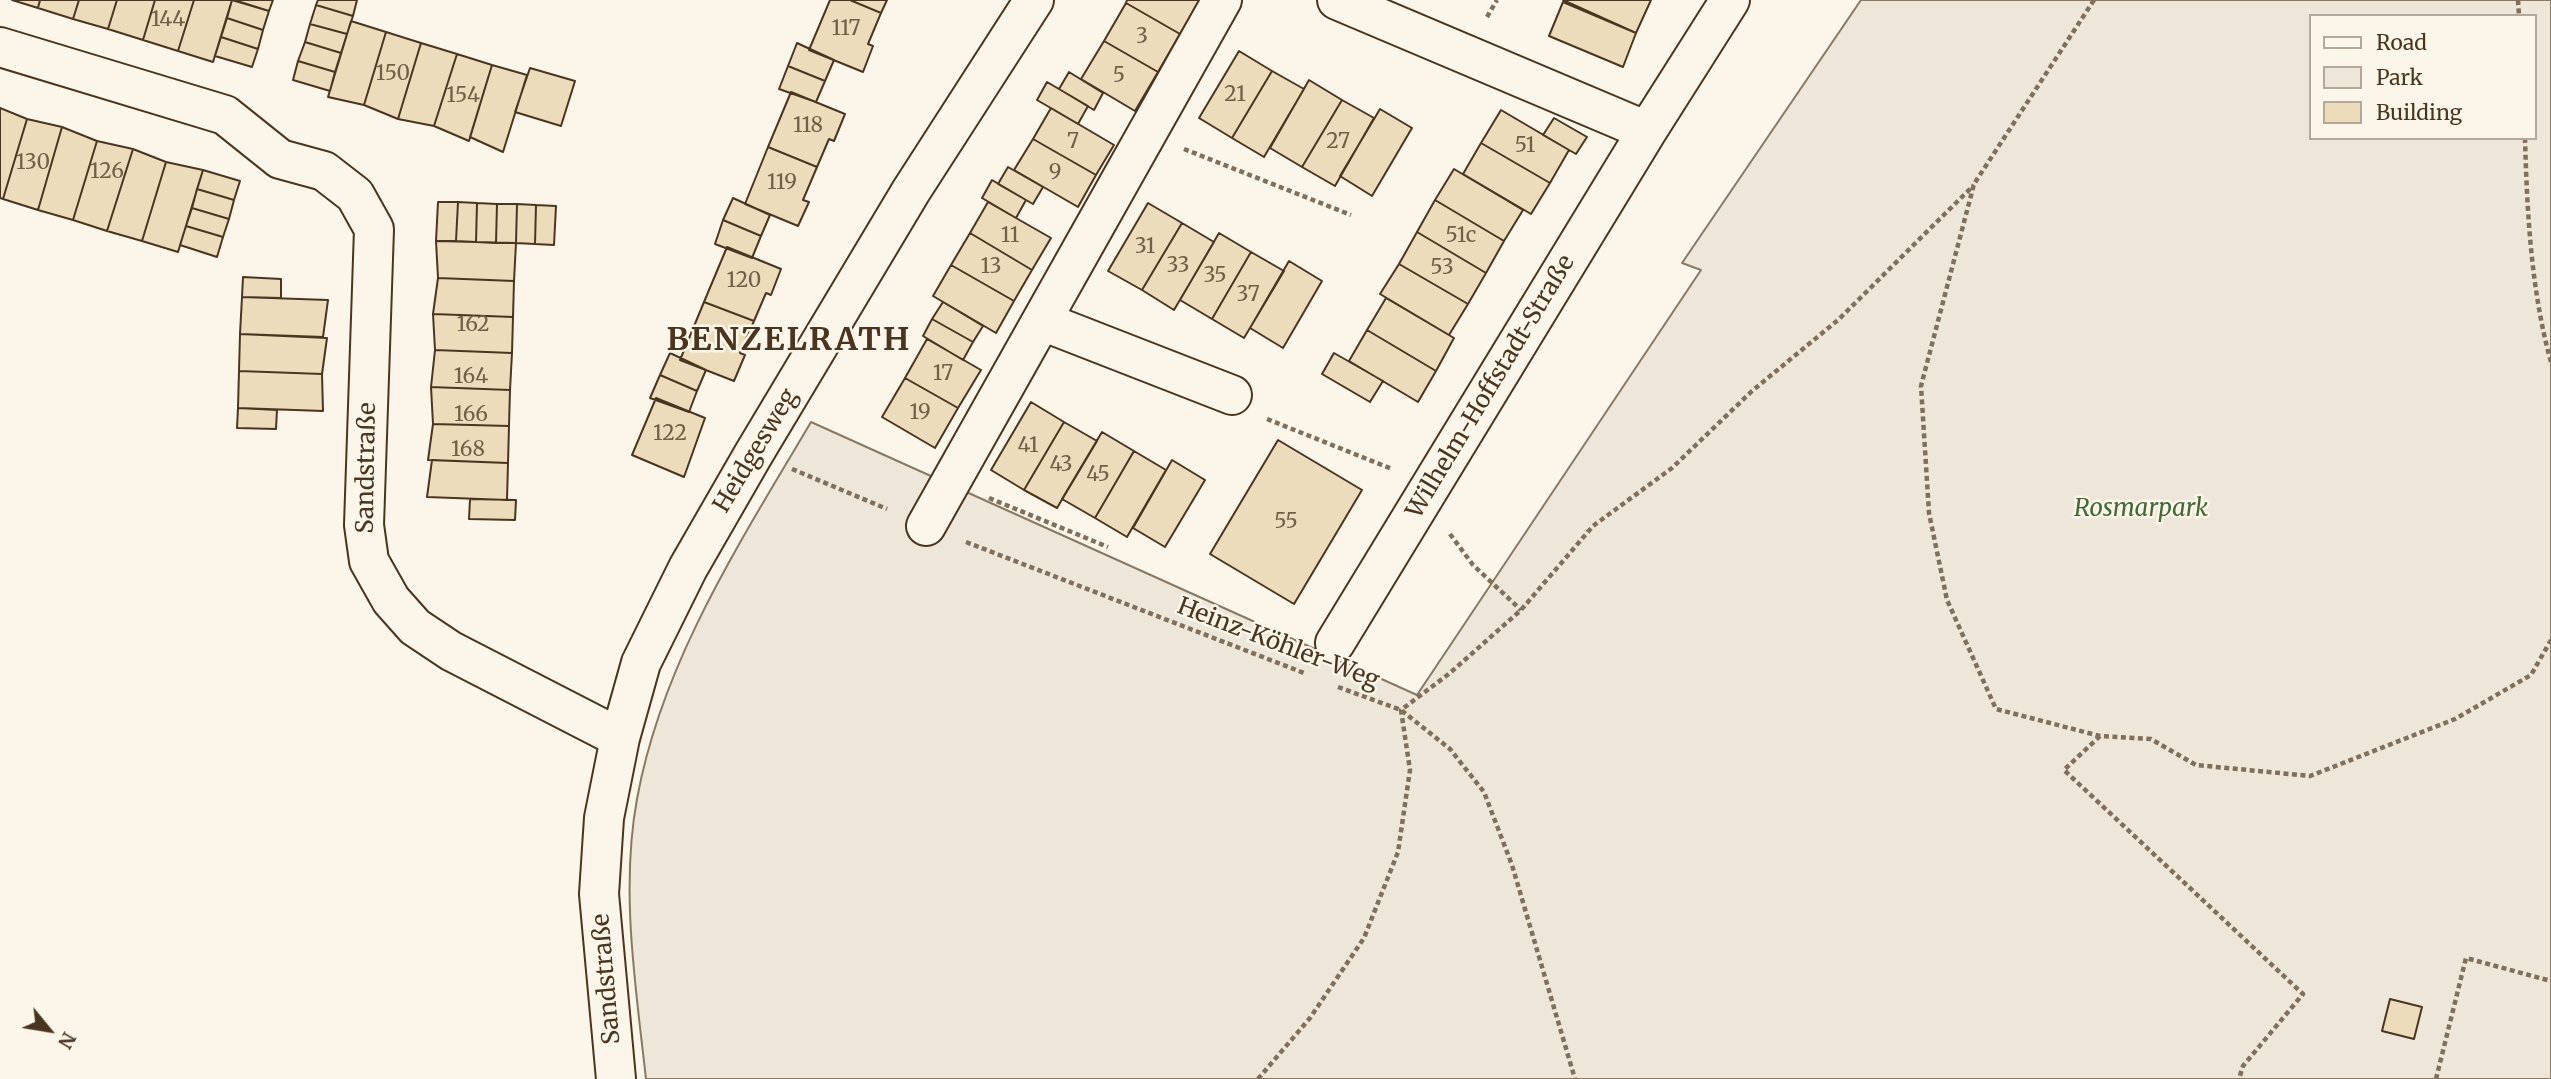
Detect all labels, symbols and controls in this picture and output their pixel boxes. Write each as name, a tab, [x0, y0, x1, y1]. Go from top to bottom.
house number: 144	[151, 7, 185, 33]
legend	[2310, 14, 2537, 140]
house number: 117	[831, 16, 861, 42]
house number: 3	[1136, 24, 1148, 50]
text: Road	[2376, 29, 2427, 56]
house number: 150	[376, 61, 410, 87]
house number: 5	[1113, 63, 1125, 89]
text: Park	[2376, 64, 2423, 91]
house number: 21	[1224, 82, 1246, 108]
house number: 154	[446, 83, 480, 109]
text: Building	[2376, 99, 2462, 126]
house number: 118	[793, 113, 823, 139]
house number: 7	[1067, 129, 1079, 155]
house number: 27	[1326, 129, 1350, 155]
house number: 51	[1515, 133, 1535, 159]
house number: 130	[16, 150, 50, 176]
house number: 126	[90, 159, 124, 185]
house number: 9	[1049, 160, 1061, 186]
house number: 119	[767, 170, 797, 196]
house number: 11	[1001, 223, 1019, 249]
house number: 51c	[1446, 223, 1476, 249]
house number: 31	[1135, 234, 1155, 260]
street label: Wilhelm-Hoffstadt-Straße	[1401, 250, 1581, 524]
house number: 33	[1166, 253, 1190, 279]
house number: 13	[981, 254, 1001, 280]
house number: 53	[1430, 255, 1454, 281]
house number: 35	[1203, 263, 1227, 289]
house number: 120	[727, 268, 761, 294]
house number: 37	[1236, 282, 1260, 308]
house number: 162	[457, 312, 489, 338]
district label: BENZELRATH	[668, 322, 910, 360]
house number: 17	[933, 361, 953, 387]
house number: 164	[454, 364, 488, 390]
street label: Heidgesweg	[708, 384, 804, 518]
house number: 19	[909, 400, 931, 426]
street label: Sandstraße	[351, 402, 383, 534]
house number: 166	[454, 402, 488, 428]
house number: 122	[653, 421, 687, 447]
house number: 41	[1018, 433, 1038, 459]
house number: 168	[451, 437, 485, 463]
house number: 43	[1049, 452, 1073, 478]
house number: 45	[1086, 462, 1110, 488]
park label: Rosmarpark	[2074, 495, 2208, 523]
house number: 55	[1274, 509, 1298, 535]
street label: Heinz-Köhler-Weg	[1173, 592, 1383, 696]
street label: Sandstraße	[587, 912, 627, 1046]
north arrow	[14, 995, 84, 1065]
text: N	[53, 1028, 81, 1053]

